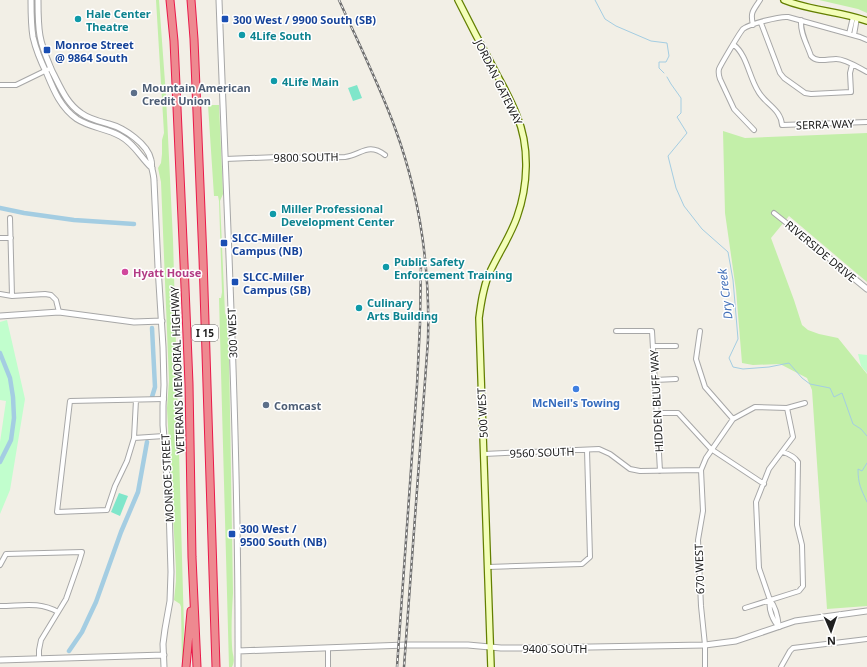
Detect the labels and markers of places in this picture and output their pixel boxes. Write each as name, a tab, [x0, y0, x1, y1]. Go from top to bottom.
place label: Hale Center Theatre	[86, 6, 151, 34]
place label: 300 West / 9900 South (SB)	[233, 12, 376, 27]
marker: Hale Center Theatre	[73, 14, 83, 24]
marker: 300 West / 9900 South (SB)	[220, 14, 230, 24]
place label: 4Life South	[250, 28, 311, 43]
marker: 4Life South	[237, 30, 247, 40]
place label: Monroe Street @ 9864 South	[55, 37, 134, 65]
marker: Monroe Street @ 9864 South	[42, 45, 52, 55]
place label: 4Life Main	[282, 74, 339, 89]
marker: 4Life Main	[269, 76, 279, 86]
place label: Mountain American Credit Union	[142, 80, 251, 108]
marker: Mountain American Credit Union	[129, 88, 139, 98]
place label: Miller Professional Development Center	[281, 201, 395, 229]
marker: Miller Professional Development Center	[268, 209, 278, 219]
place label: SLCC-Miller Campus (NB)	[232, 230, 303, 258]
marker: SLCC-Miller Campus (NB)	[219, 238, 229, 248]
place label: Public Safety Enforcement Training	[394, 254, 512, 282]
marker: Public Safety Enforcement Training	[381, 262, 391, 272]
place label: Hyatt House	[133, 265, 202, 280]
marker: Hyatt House	[120, 267, 130, 277]
place label: SLCC-Miller Campus (SB)	[243, 269, 311, 297]
marker: SLCC-Miller Campus (SB)	[230, 277, 240, 287]
place label: Culinary Arts Building	[367, 295, 438, 323]
marker: Culinary Arts Building	[354, 303, 364, 313]
marker: McNeil's Towing	[571, 384, 581, 394]
place label: McNeil's Towing	[532, 395, 620, 410]
place label: Comcast	[274, 398, 321, 413]
marker: Comcast	[261, 400, 271, 410]
place label: 300 West / 9500 South (NB)	[240, 521, 327, 549]
marker: 300 West / 9500 South (NB)	[227, 529, 237, 539]

